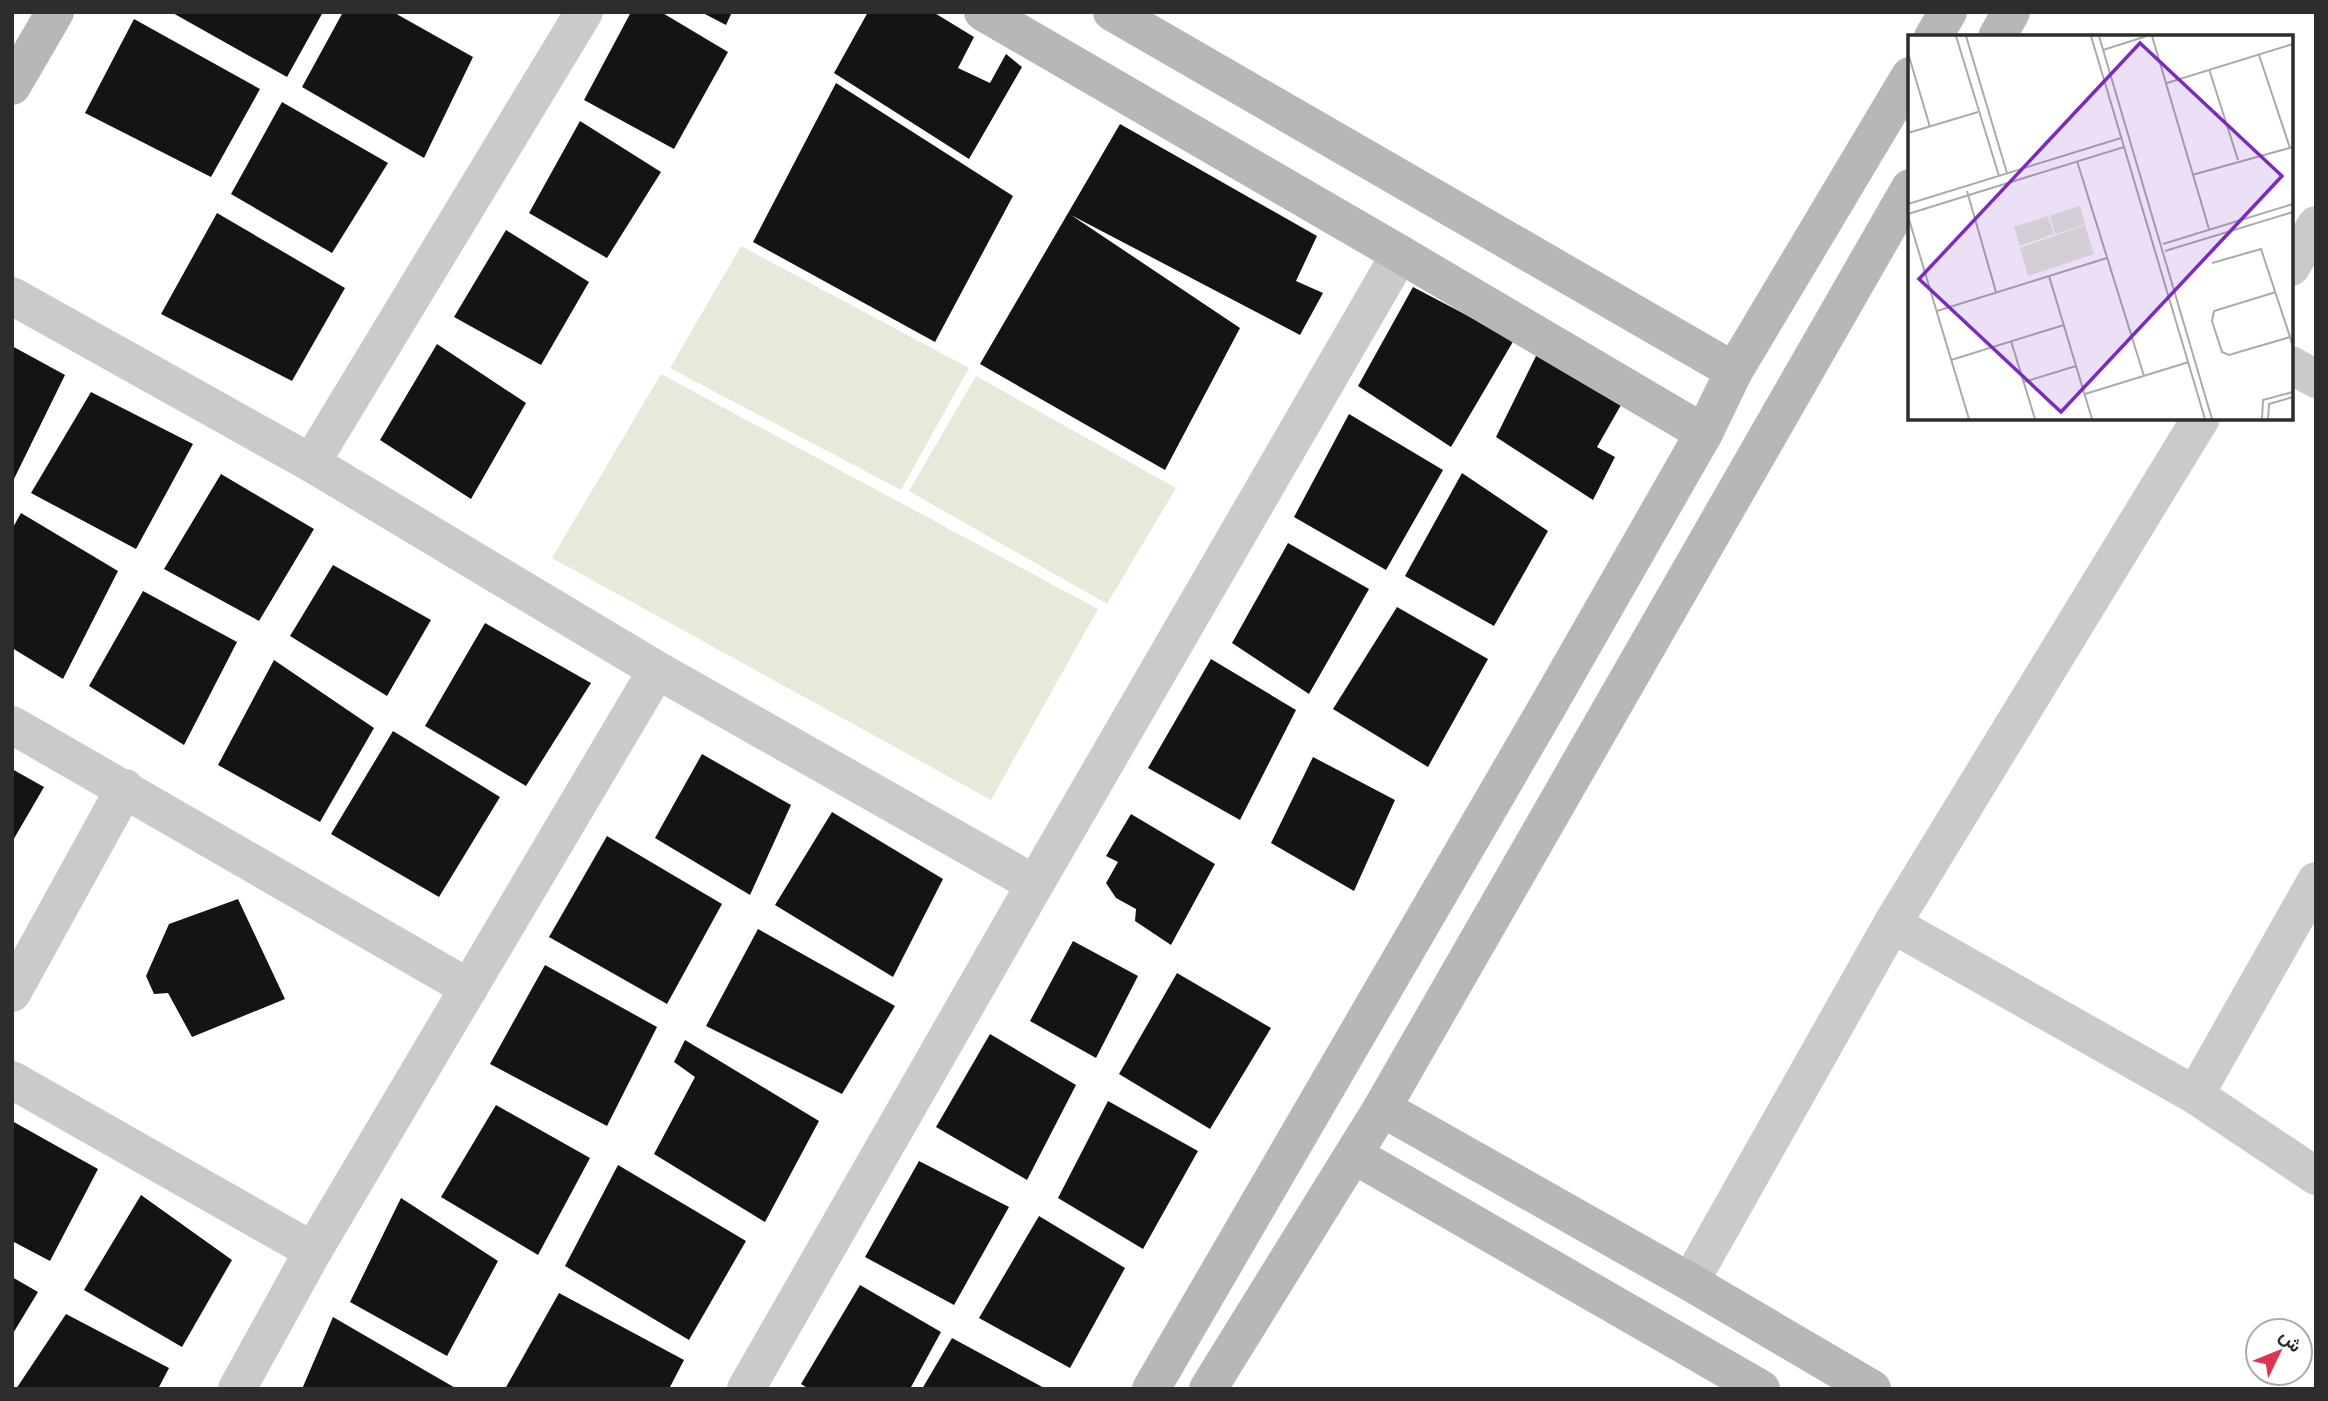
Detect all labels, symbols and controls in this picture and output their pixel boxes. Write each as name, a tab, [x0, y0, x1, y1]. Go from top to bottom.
inset map	[1908, 35, 2293, 420]
north arrow	[2244, 1317, 2314, 1387]
text: ش	[2274, 1324, 2308, 1358]

